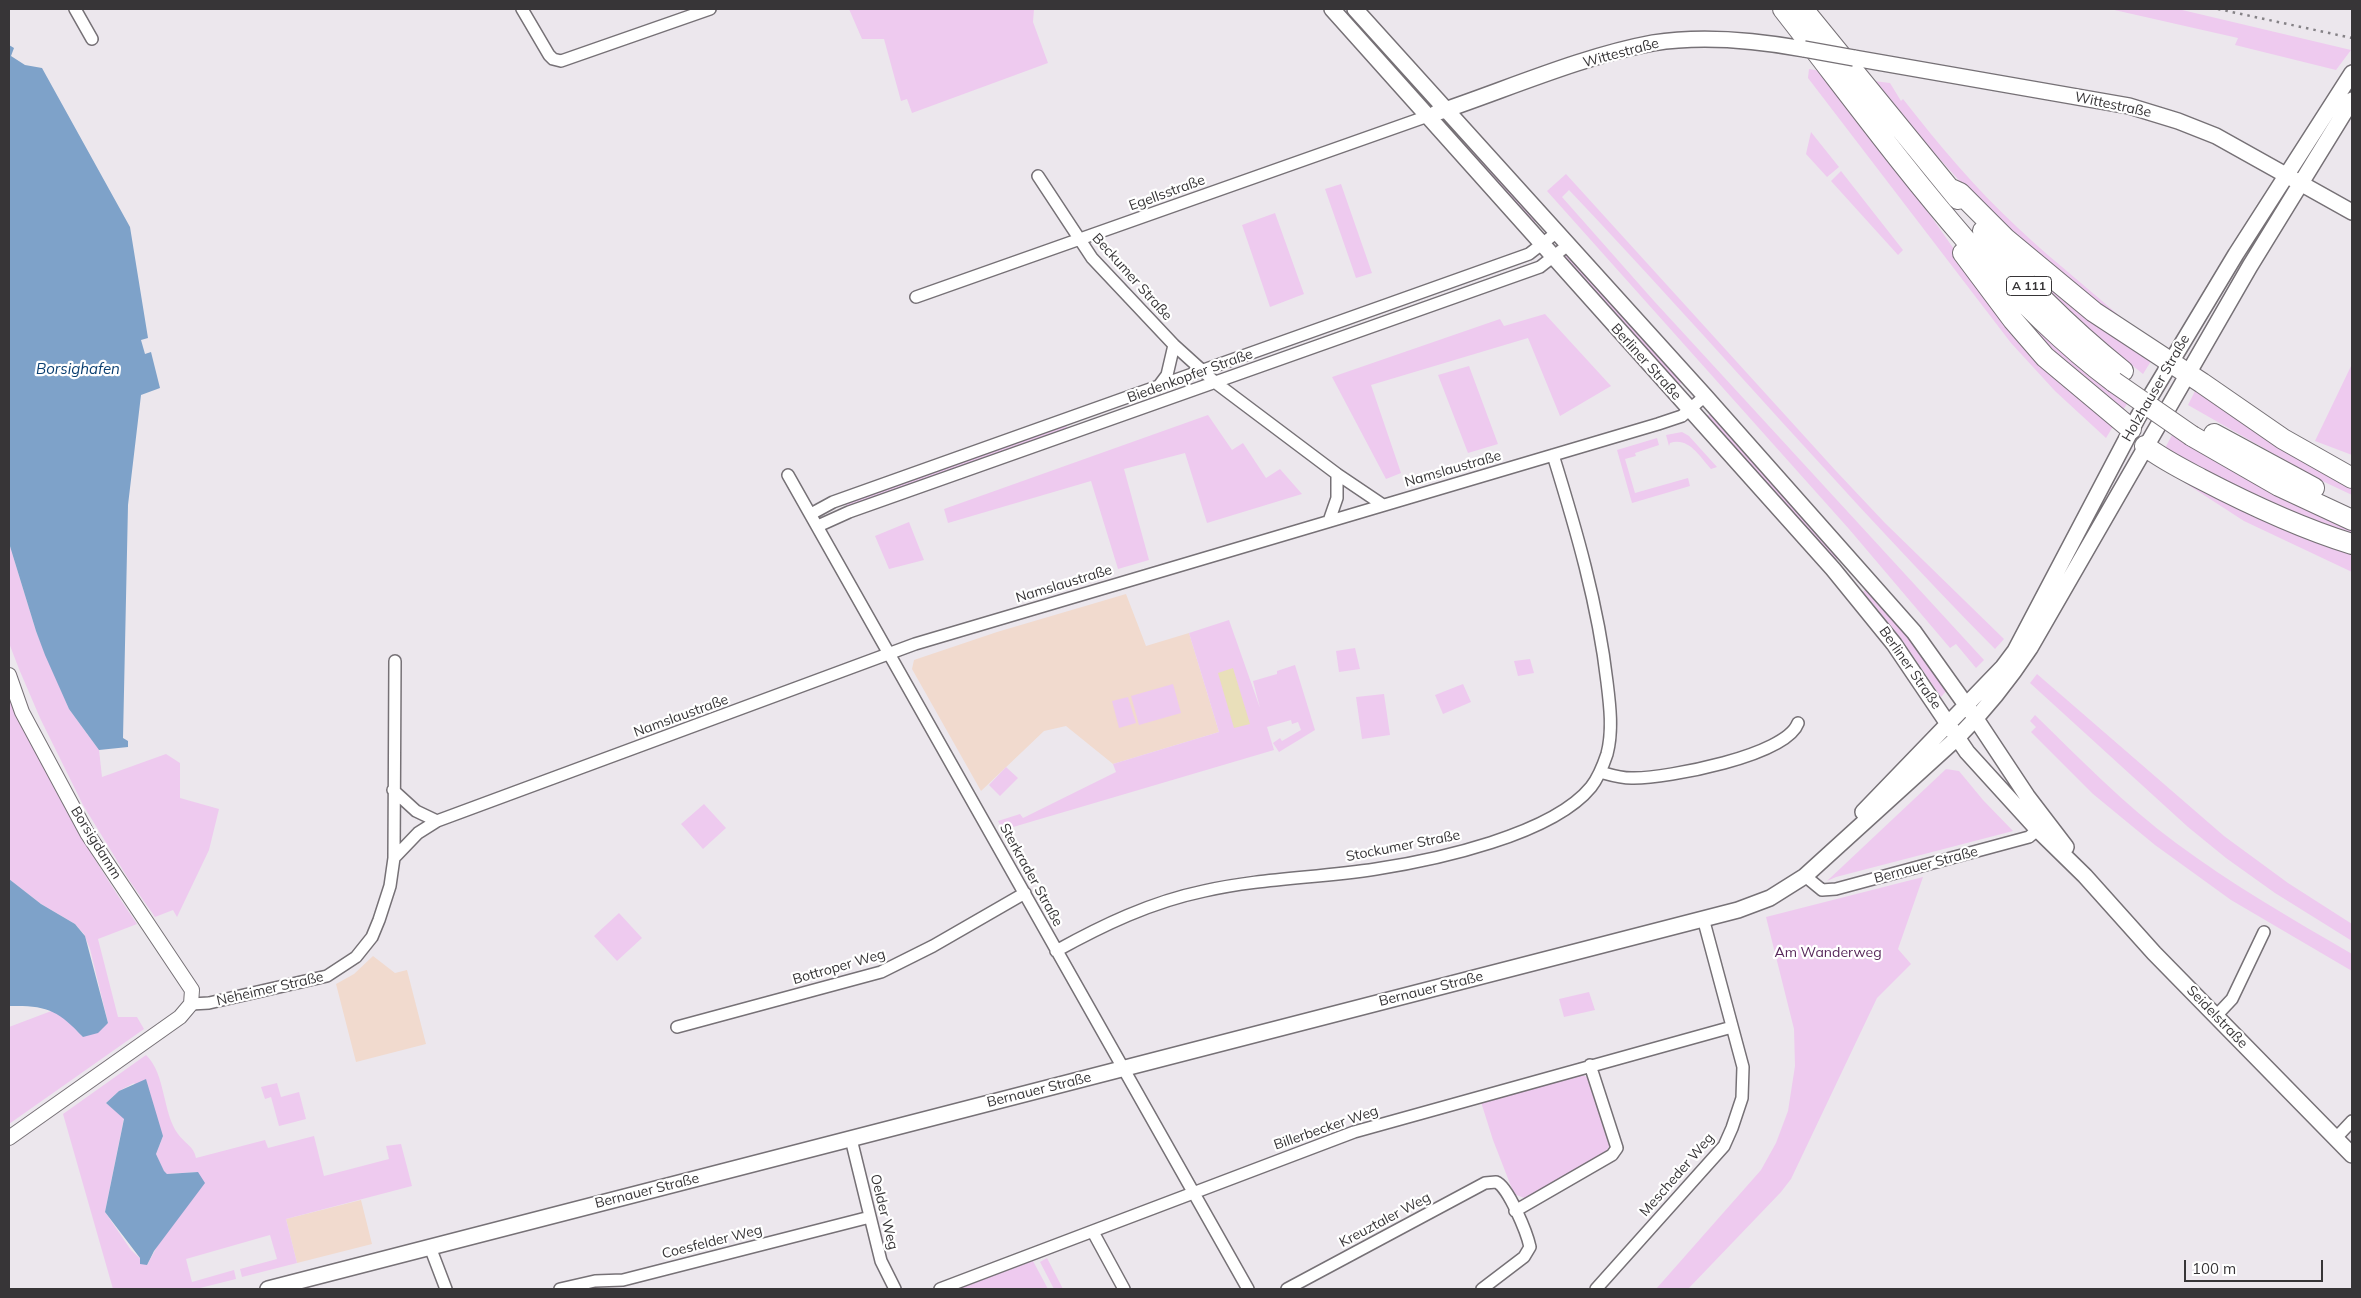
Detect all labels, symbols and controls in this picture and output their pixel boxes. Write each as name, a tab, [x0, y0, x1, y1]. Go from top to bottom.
street label: Wittestraße	[1581, 35, 1661, 71]
street label: Wittestraße	[2073, 89, 2153, 121]
street label: Egellsstraße	[1127, 172, 1207, 214]
street label: Beckumer Straße	[1088, 230, 1176, 324]
road number: A 111	[2006, 276, 2052, 296]
street label: Berliner Straße	[1607, 320, 1685, 404]
street label: Holzhauser Straße	[2119, 331, 2193, 445]
street label: Biedenkopfer Straße	[1125, 345, 1255, 407]
water label: Borsighafen	[36, 360, 120, 378]
street label: Namslaustraße	[1403, 447, 1503, 491]
street label: Namslaustraße	[1014, 561, 1114, 607]
street label: Berliner Straße	[1875, 623, 1945, 713]
street label: Namslaustraße	[631, 691, 731, 741]
street label: Borsigdamm	[67, 804, 125, 882]
street label: Sterkrader Straße	[996, 821, 1066, 929]
street label: Stockumer Straße	[1345, 827, 1461, 865]
street label: Bernauer Straße	[1872, 843, 1980, 887]
park label: Am Wanderweg	[1774, 945, 1882, 961]
street label: Bottroper Weg	[791, 946, 887, 988]
street label: Bernauer Straße	[1377, 968, 1485, 1010]
street label: Neheimer Straße	[215, 969, 325, 1009]
street label: Seidelstraße	[2183, 982, 2251, 1052]
street label: Bernauer Straße	[985, 1069, 1093, 1111]
street label: Billerbecker Weg	[1272, 1102, 1380, 1154]
street label: Mescheder Weg	[1636, 1130, 1718, 1220]
street label: Bernauer Straße	[593, 1170, 701, 1212]
street label: Oelder Weg	[866, 1172, 902, 1252]
street label: Kreuztaler Weg	[1337, 1189, 1433, 1251]
street label: Coesfelder Weg	[660, 1221, 764, 1263]
scale bar	[2186, 1250, 2325, 1282]
text: 100 m	[2192, 1259, 2236, 1278]

